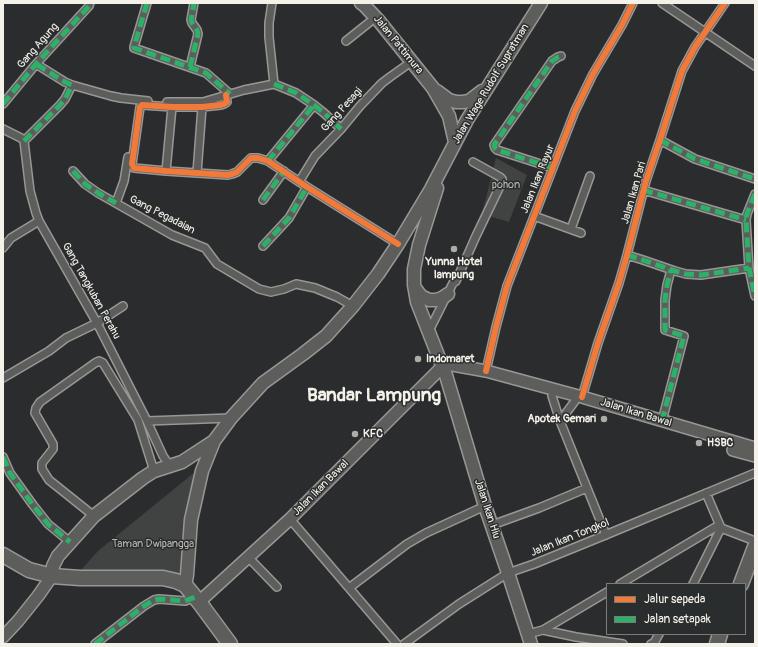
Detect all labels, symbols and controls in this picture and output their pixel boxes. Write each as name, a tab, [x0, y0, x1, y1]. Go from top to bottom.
street label: Jalan Pattimura	[370, 13, 426, 77]
street label: Gang Agung	[15, 20, 61, 72]
street label: Jalan Wage Rudolf Supratman	[450, 22, 532, 146]
street label: Gang Pesagi	[319, 85, 365, 135]
street label: Jalan Ikan Rayur	[518, 143, 558, 215]
street label: Jalan Ikan Pari	[619, 160, 649, 226]
park label: pohon	[492, 178, 520, 192]
street label: Gang Pegadaian	[127, 193, 197, 237]
street label: Gang Tangkuban Perahu	[59, 240, 123, 342]
marker: Yunna Hotel lampung	[449, 244, 459, 254]
place label: Yunna Hotel lampung	[426, 255, 482, 281]
place label: Indomaret	[426, 352, 475, 366]
marker: Indomaret	[413, 354, 423, 364]
district label: Bandar Lampung	[307, 385, 441, 407]
street label: Jalan Ikan Bawal	[599, 396, 673, 430]
place label: Apotek Gemari	[528, 412, 596, 426]
marker: Apotek Gemari	[599, 414, 609, 424]
place label: KFC	[363, 427, 383, 441]
marker: KFC	[350, 429, 360, 439]
place label: HSBC	[707, 436, 733, 450]
marker: HSBC	[694, 438, 704, 448]
street label: Jalan Ikan Bawal	[290, 457, 352, 519]
street label: Jalan Ikan Hiu	[471, 478, 503, 540]
street label: Jalan Ikan Tongkol	[529, 516, 611, 560]
park label: Taman Dwipangga	[112, 537, 194, 551]
legend	[606, 583, 746, 635]
text: Jalur sepeda	[644, 592, 705, 607]
text: Jalan setapak	[644, 612, 711, 627]

